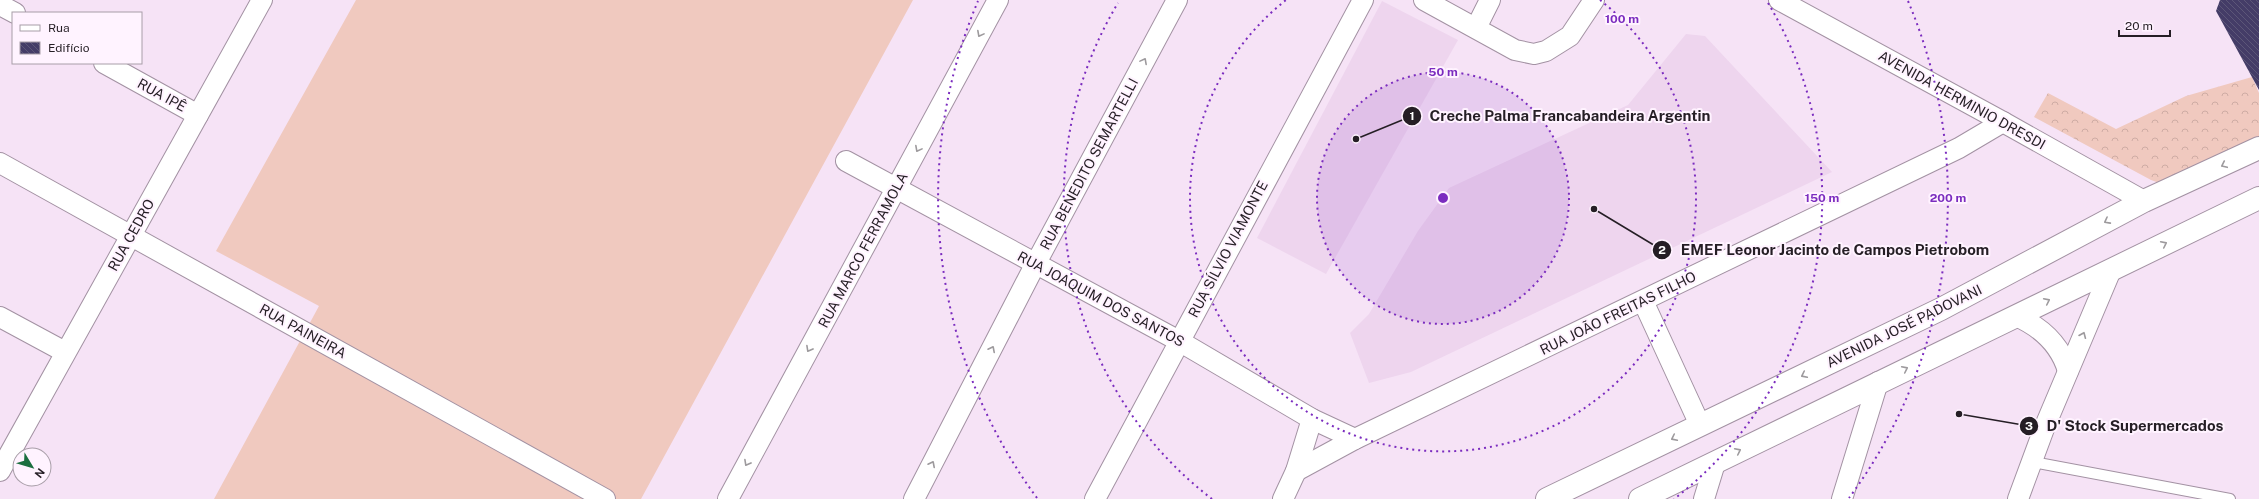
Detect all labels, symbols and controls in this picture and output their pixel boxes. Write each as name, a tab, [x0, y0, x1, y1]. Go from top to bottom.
legend	[12, 12, 142, 64]
text: 100 m	[1605, 12, 1639, 26]
scale bar	[2119, 12, 2170, 38]
text: 20 m	[2125, 19, 2153, 33]
text: Rua	[48, 21, 70, 35]
one-way arrow	[977, 30, 985, 37]
text: Edifício	[48, 41, 90, 55]
street label: AVENIDA HERMINIO DRESDI	[1876, 47, 2048, 153]
one-way arrow	[1140, 58, 1147, 65]
text: 50 m	[1428, 65, 1458, 79]
street label: RUA IPÊ	[135, 74, 190, 115]
street label: RUA BENEDITO SEMARTELLI	[1037, 75, 1141, 253]
callout: Creche Palma Francabandeira Argentin	[1402, 102, 1719, 129]
text: Creche Palma Francabandeira Argentin	[1430, 107, 1711, 124]
text: 1	[1409, 109, 1415, 123]
one-way arrow	[915, 144, 923, 152]
one-way arrow	[2220, 160, 2227, 168]
street label: RUA MARCO FERRAMOLA	[815, 169, 911, 330]
street label: RUA SÍLVIO VIAMONTE	[1184, 177, 1271, 320]
centre of rings	[1436, 191, 1450, 205]
text: 150 m	[1805, 191, 1839, 205]
text: 200 m	[1930, 191, 1966, 205]
street label: RUA CEDRO	[105, 196, 157, 274]
one-way arrow	[2104, 216, 2111, 224]
callout: EMEF Leonor Jacinto de Campos Pietrobom	[1652, 236, 1997, 263]
text: EMEF Leonor Jacinto de Campos Pietrobom	[1681, 241, 1989, 258]
one-way arrow	[2160, 241, 2168, 249]
text: 2	[1658, 243, 1666, 257]
street label: RUA JOAQUIM DOS SANTOS	[1015, 248, 1187, 350]
street label: RUA JOÃO FREITAS FILHO	[1537, 267, 1699, 358]
street label: AVENIDA JOSÉ PADOVANI	[1823, 280, 1984, 371]
one-way arrow	[2043, 298, 2051, 305]
street label: RUA PAINEIRA	[257, 301, 349, 361]
one-way arrow	[2079, 331, 2087, 338]
one-way arrow	[806, 345, 814, 352]
one-way arrow	[987, 346, 994, 353]
one-way arrow	[1901, 366, 1908, 374]
one-way arrow	[1800, 370, 1808, 378]
callout: D' Stock Supermercados	[2019, 412, 2232, 439]
text: D' Stock Supermercados	[2047, 417, 2224, 434]
text: 3	[2025, 419, 2033, 433]
one-way arrow	[1671, 433, 1678, 441]
north arrow	[12, 447, 52, 487]
one-way arrow	[1734, 448, 1741, 456]
one-way arrow	[744, 459, 752, 466]
one-way arrow	[927, 461, 934, 469]
text: N	[33, 466, 47, 480]

